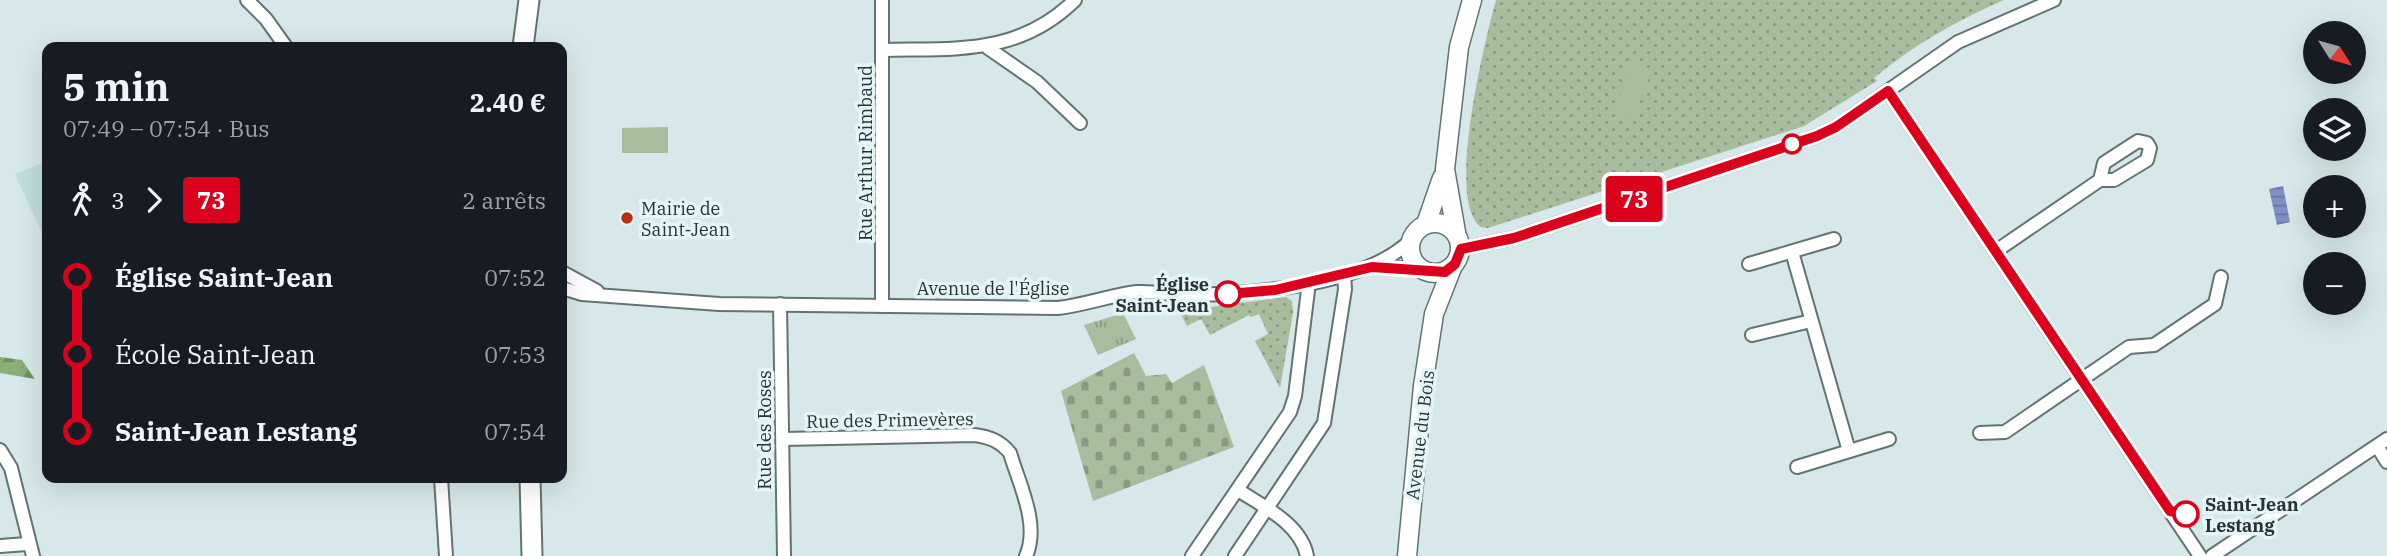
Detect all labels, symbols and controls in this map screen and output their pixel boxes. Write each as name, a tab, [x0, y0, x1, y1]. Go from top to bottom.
north arrow	[2303, 21, 2366, 84]
map controls	[2303, 21, 2366, 315]
text: 5 min	[63, 62, 169, 111]
street label: Rue Arthur Rimbaud	[854, 65, 877, 241]
text: 2.40 €	[470, 85, 546, 119]
button: layers	[2303, 98, 2366, 161]
text: 07:49 – 07:54 · Bus	[63, 113, 270, 143]
unlabelled marker	[1782, 134, 1802, 154]
button: +	[2303, 175, 2366, 238]
line badge: 73	[1602, 176, 1666, 222]
icon: walk	[63, 181, 101, 219]
icon: forward	[135, 181, 173, 219]
text: 73	[1620, 183, 1648, 215]
text: 73	[197, 184, 226, 216]
text: 3	[111, 185, 125, 215]
text: 2 arrêts	[462, 185, 546, 215]
place label: Mairie de Saint-Jean	[641, 197, 730, 241]
marker: Mairie de Saint-Jean	[619, 210, 635, 226]
button: −	[2303, 252, 2366, 315]
text: Église Saint-Jean	[115, 260, 333, 294]
text: 07:52	[484, 262, 546, 292]
place label: Église Saint-Jean	[1115, 272, 1209, 317]
street label: Avenue de l'Église	[917, 277, 1069, 300]
marker: Église Saint-Jean	[1215, 281, 1241, 307]
text: École Saint-Jean	[115, 337, 316, 371]
text: 07:53	[484, 339, 546, 369]
street label: Avenue du Bois	[1401, 369, 1439, 501]
street label: Rue des Roses	[753, 370, 776, 490]
street label: Rue des Primevères	[806, 407, 974, 433]
text: Saint-Jean Lestang	[115, 414, 357, 448]
text: 07:54	[484, 416, 546, 446]
place label: Saint-Jean Lestang	[2205, 493, 2299, 537]
marker: Saint-Jean Lestang	[2173, 501, 2199, 527]

